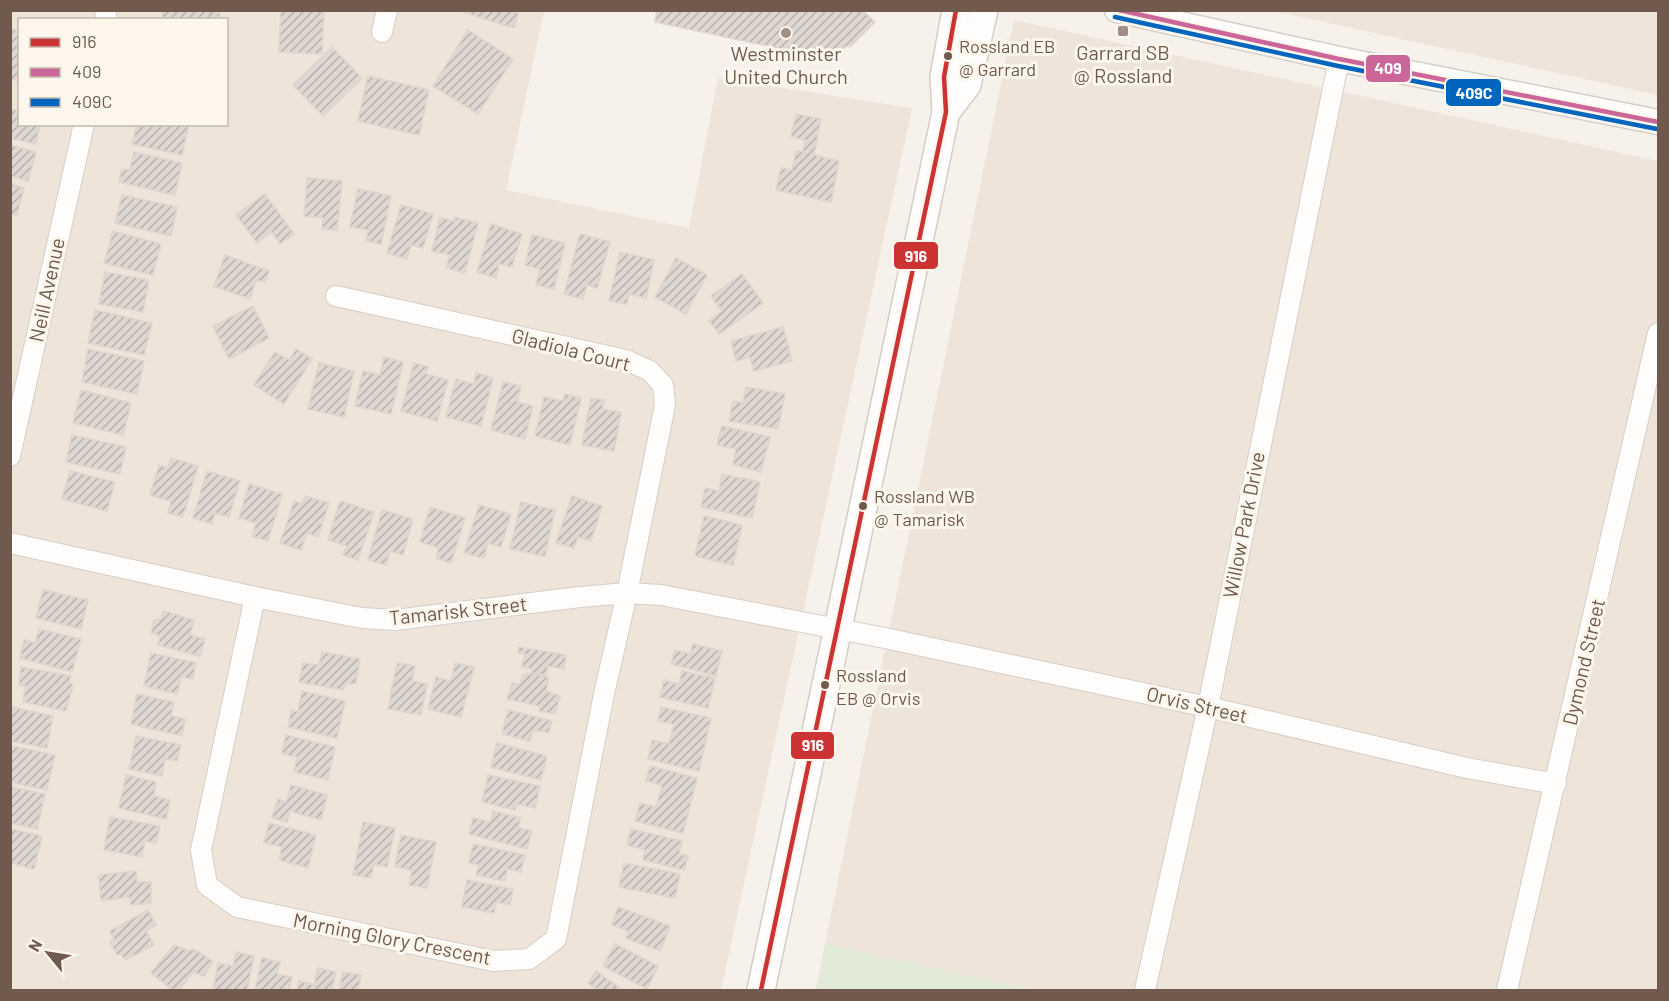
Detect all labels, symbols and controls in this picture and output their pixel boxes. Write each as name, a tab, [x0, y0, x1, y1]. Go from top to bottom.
legend	[18, 18, 228, 126]
marker: Garrard SB @ Rossland	[1116, 24, 1130, 38]
marker: Westminster United Church	[779, 26, 793, 40]
text: 916	[72, 30, 97, 52]
place label: Rossland EB @ Garrard	[959, 35, 1055, 80]
place label: Garrard SB @ Rossland	[1074, 40, 1172, 87]
place label: Westminster United Church	[724, 41, 848, 88]
marker: Rossland EB @ Garrard	[942, 50, 954, 62]
line badge: 409	[1365, 54, 1411, 83]
text: 409	[1374, 58, 1402, 77]
text: 409	[72, 60, 101, 82]
line badge: 409C	[1445, 78, 1502, 107]
text: 409C	[1455, 83, 1493, 102]
text: 409C	[72, 90, 112, 112]
street label: Neill Avenue	[23, 235, 69, 344]
line badge: 916	[893, 241, 939, 270]
text: 916	[905, 246, 928, 265]
street label: Gladiola Court	[509, 323, 633, 375]
street label: Willow Park Drive	[1217, 450, 1269, 600]
place label: Rossland WB @ Tamarisk	[874, 485, 975, 530]
marker: Rossland WB @ Tamarisk	[857, 500, 869, 512]
street label: Tamarisk Street	[388, 591, 528, 629]
street label: Dymond Street	[1557, 596, 1609, 727]
place label: Rossland EB @ Orvis	[836, 664, 920, 709]
marker: Rossland EB @ Orvis	[819, 679, 831, 691]
street label: Orvis Street	[1144, 681, 1250, 727]
line badge: 916	[790, 731, 835, 760]
text: 916	[802, 735, 825, 754]
street label: Morning Glory Crescent	[291, 907, 493, 969]
north arrow	[18, 923, 78, 983]
text: N	[24, 936, 45, 955]

